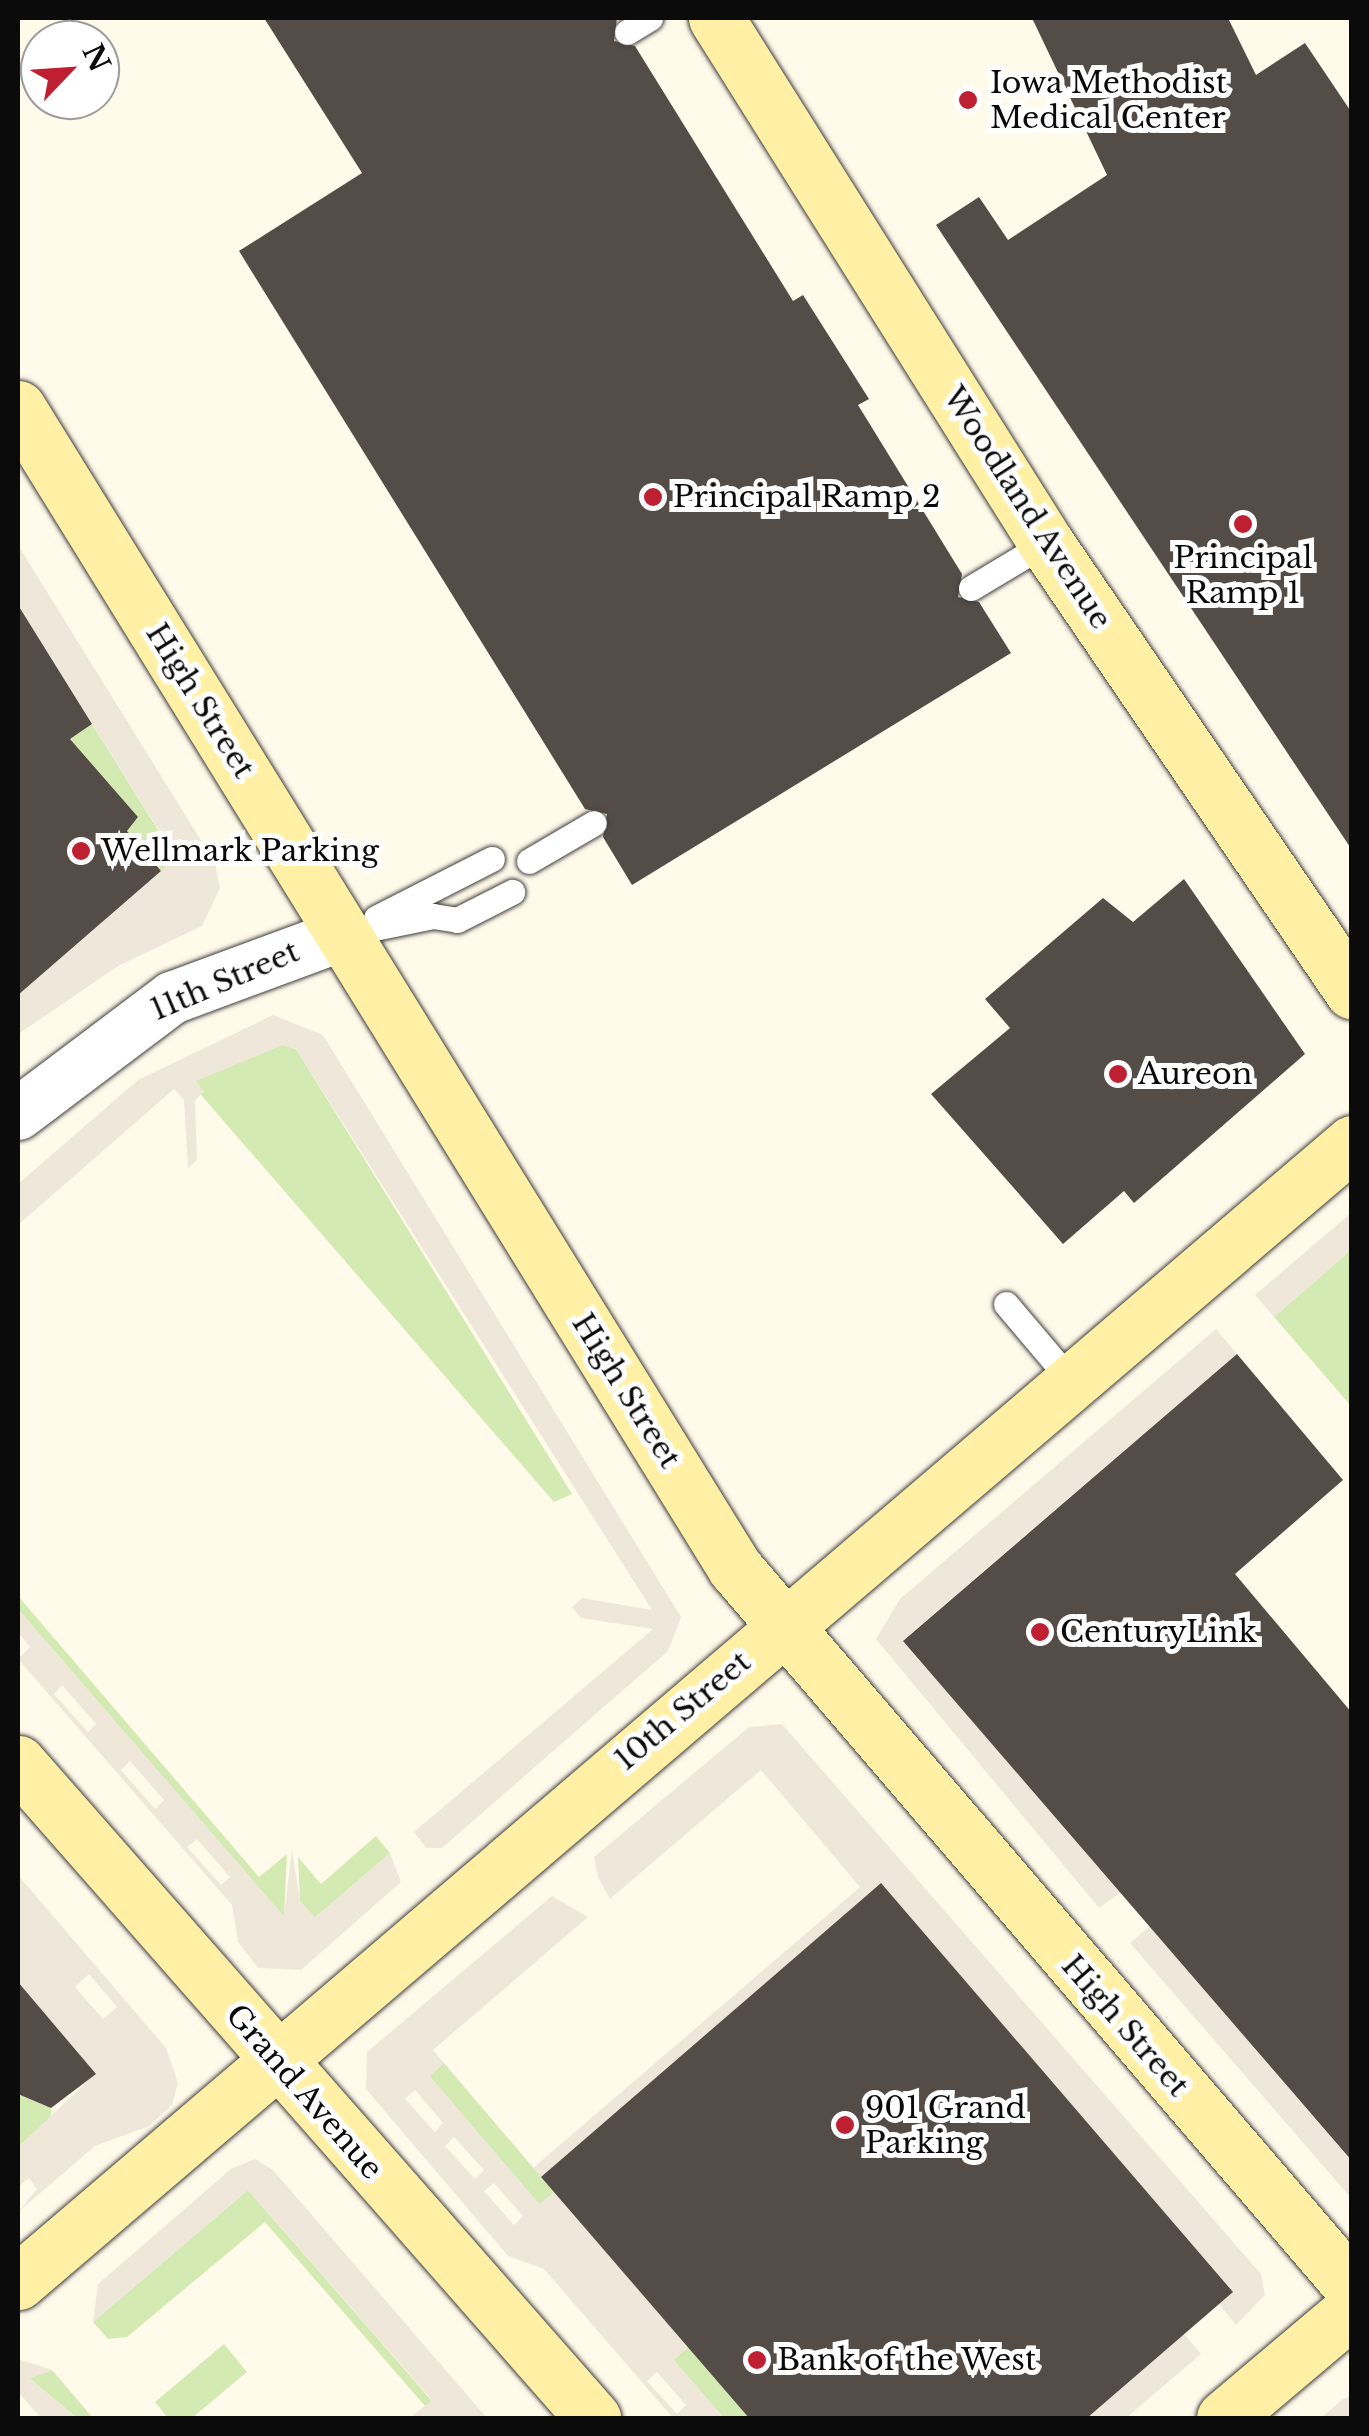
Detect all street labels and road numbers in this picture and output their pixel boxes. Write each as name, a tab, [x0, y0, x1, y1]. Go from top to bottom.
street label: Woodland Avenue	[935, 380, 1119, 636]
street label: High Street	[138, 617, 262, 785]
street label: 11th Street	[145, 934, 305, 1028]
street label: High Street	[564, 1307, 688, 1475]
street label: 10th Street	[608, 1644, 758, 1778]
street label: High Street	[1054, 1948, 1196, 2104]
street label: Grand Avenue	[218, 1997, 390, 2187]

